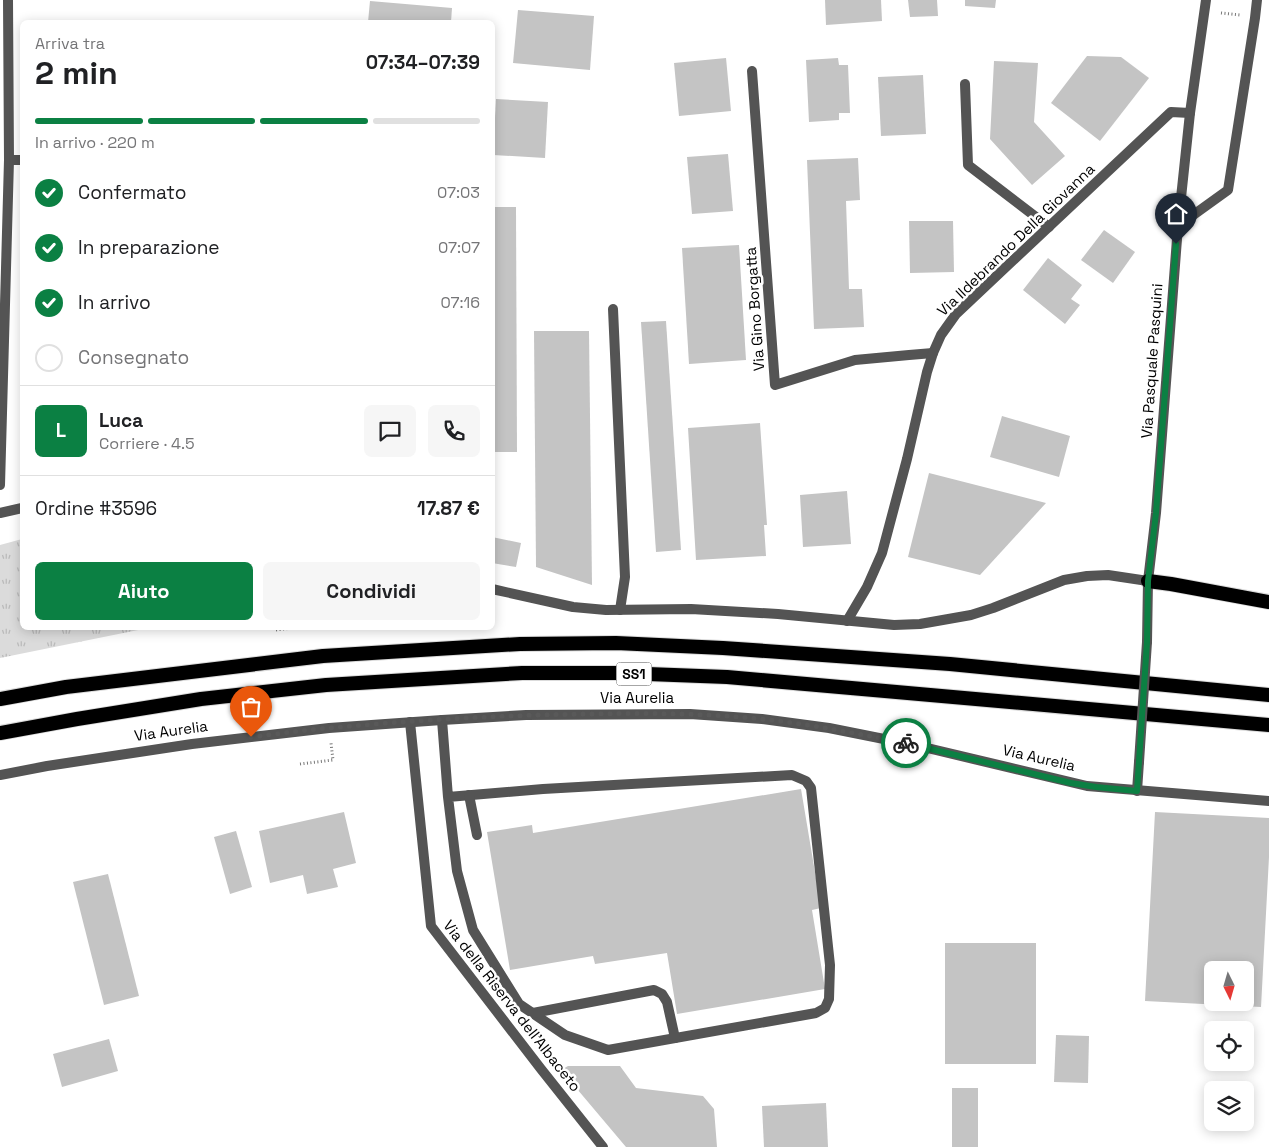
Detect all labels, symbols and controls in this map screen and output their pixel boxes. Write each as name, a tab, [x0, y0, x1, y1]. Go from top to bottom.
text: Arriva tra	[35, 33, 105, 54]
text: 07:34–07:39	[366, 50, 480, 75]
text: 2 min	[35, 53, 118, 93]
text: In arrivo · 220 m	[35, 132, 155, 153]
street label: Via Ildebrando Della Giovanna	[933, 159, 1099, 320]
icon: check	[35, 179, 63, 207]
text: Confermato	[78, 180, 186, 205]
text: 07:03	[437, 182, 480, 203]
pin	[1155, 193, 1197, 244]
icon: home	[1162, 200, 1190, 228]
icon: check	[35, 234, 63, 262]
text: In preparazione	[78, 235, 220, 260]
text: 07:07	[438, 237, 480, 258]
street label: Via Gino Borgatta	[741, 246, 768, 372]
street label: Via Pasquale Pasquini	[1137, 283, 1166, 439]
icon: check	[35, 289, 63, 317]
text: In arrivo	[78, 290, 151, 315]
text: 07:16	[440, 292, 480, 313]
text: Consegnato	[78, 345, 189, 370]
button: chat	[364, 405, 416, 457]
button: phone	[428, 405, 480, 457]
text: Luca	[99, 408, 143, 433]
text: L	[56, 418, 66, 443]
text: Corriere · 4.5	[99, 433, 195, 454]
text: Ordine #3596	[35, 496, 157, 521]
text: 17.87 €	[417, 496, 480, 521]
button: Aiuto	[35, 562, 253, 620]
button: Condividi	[263, 562, 480, 620]
road number: SS1	[616, 662, 652, 686]
pin	[230, 686, 272, 737]
street label: Via Aurelia	[600, 688, 674, 707]
icon: bag	[237, 693, 265, 721]
street label: Via Aurelia	[133, 716, 209, 745]
courier	[881, 718, 931, 768]
icon: bike	[892, 729, 920, 757]
street label: Via Aurelia	[1001, 740, 1078, 775]
street label: Via della Riserva dell'Albaceto	[439, 916, 585, 1095]
north arrow	[1204, 961, 1254, 1011]
map controls	[1204, 961, 1254, 1131]
button: locate	[1204, 1021, 1254, 1071]
button: layers	[1204, 1081, 1254, 1131]

